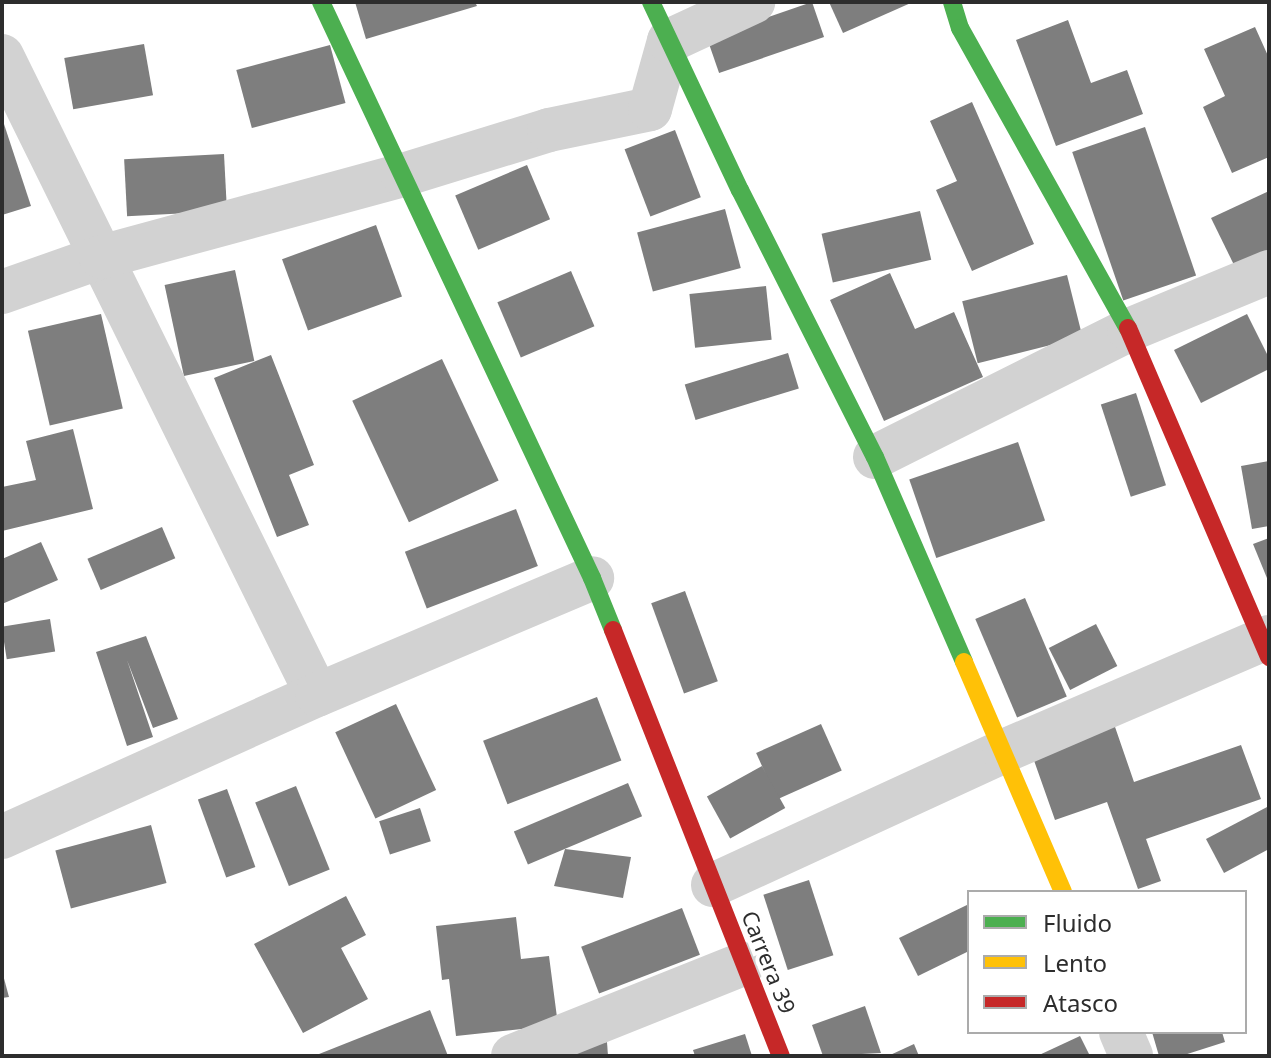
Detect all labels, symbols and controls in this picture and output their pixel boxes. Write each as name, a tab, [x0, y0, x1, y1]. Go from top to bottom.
legend	[967, 890, 1247, 1034]
text: Fluido	[1043, 906, 1112, 939]
street label: Carrera 39	[736, 907, 802, 1017]
text: Lento	[1043, 946, 1107, 979]
text: Atasco	[1043, 986, 1118, 1019]

